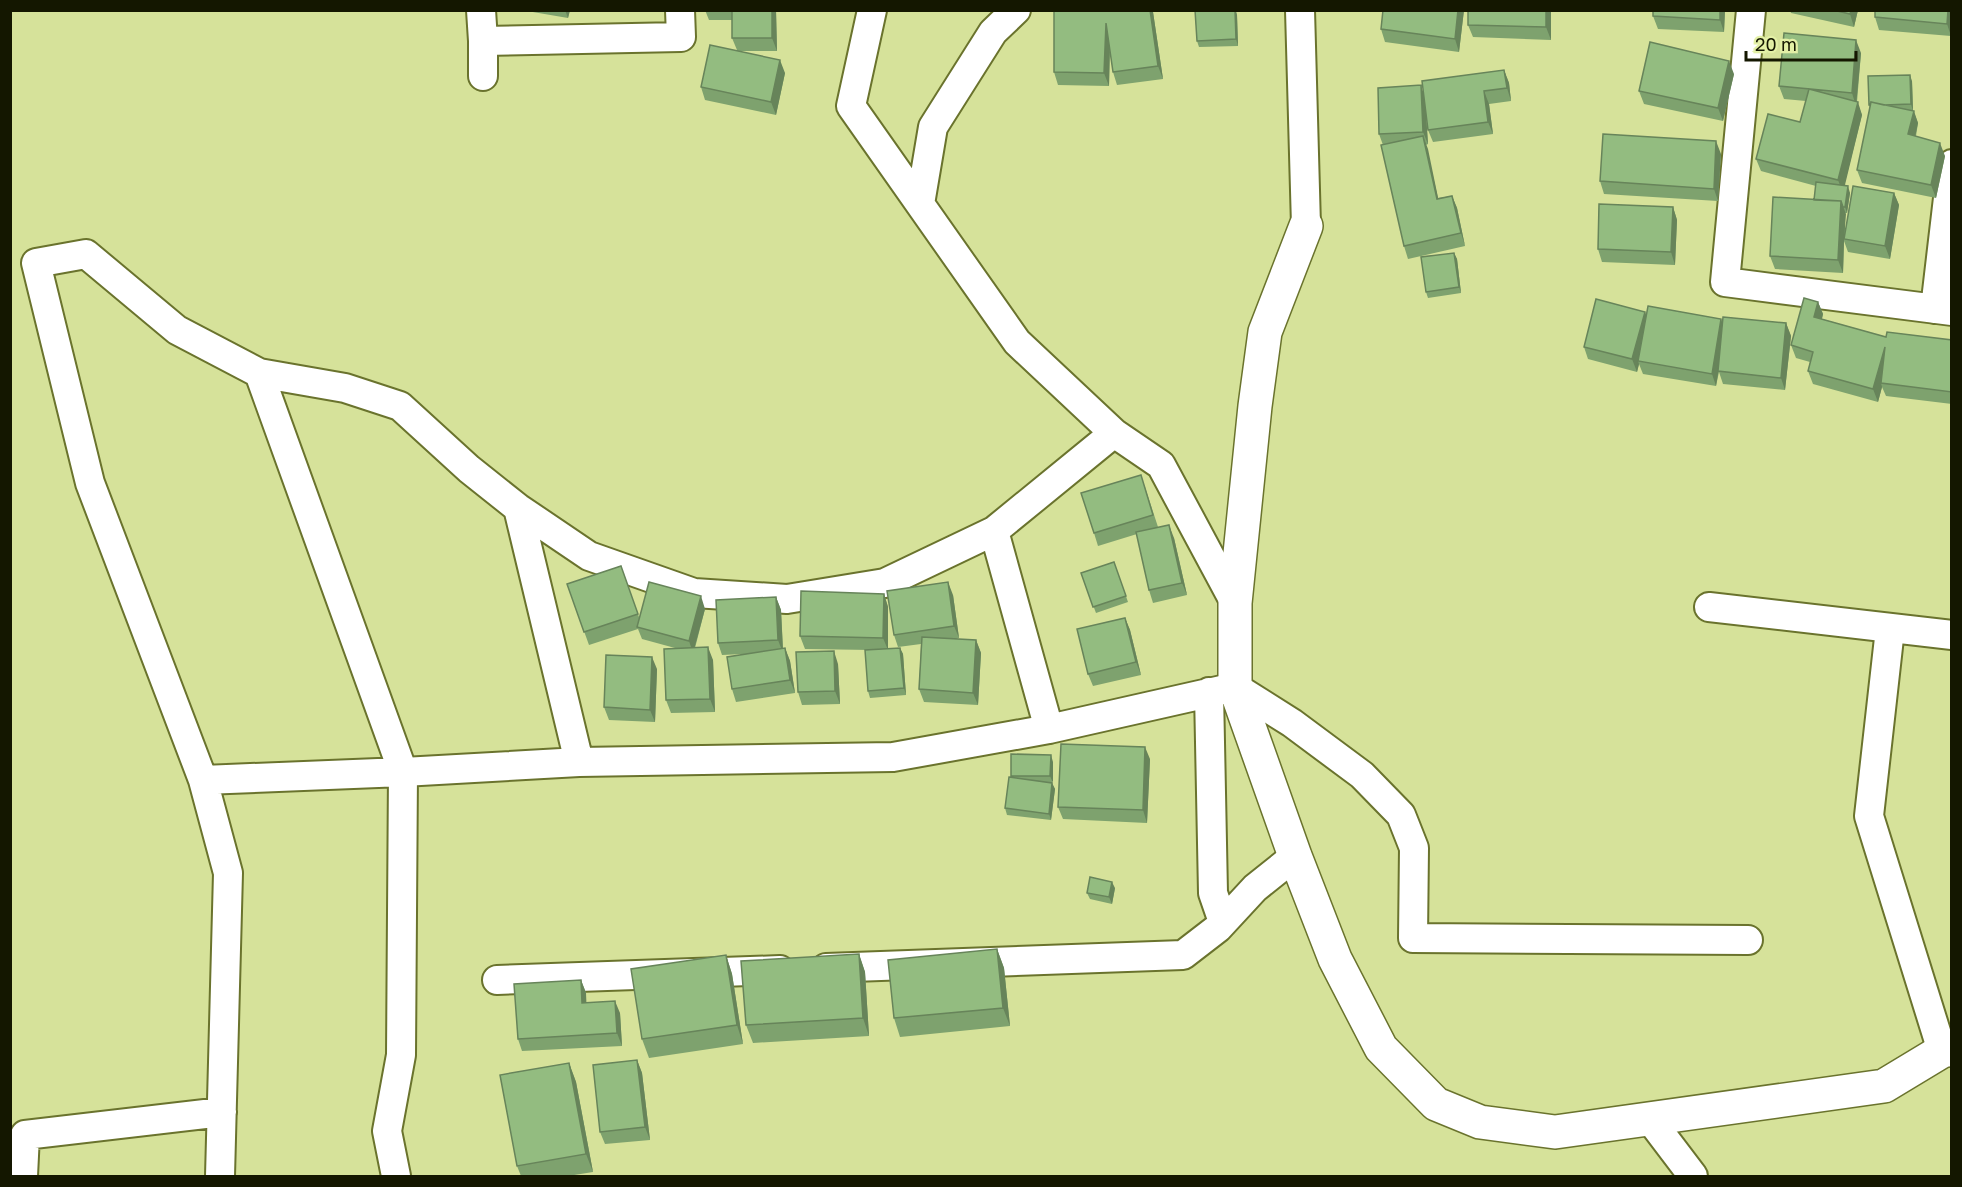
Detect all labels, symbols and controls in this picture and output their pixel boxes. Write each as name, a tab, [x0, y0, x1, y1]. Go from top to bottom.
scale bar	[1746, 24, 1856, 62]
text: 20 m	[1755, 33, 1797, 55]

